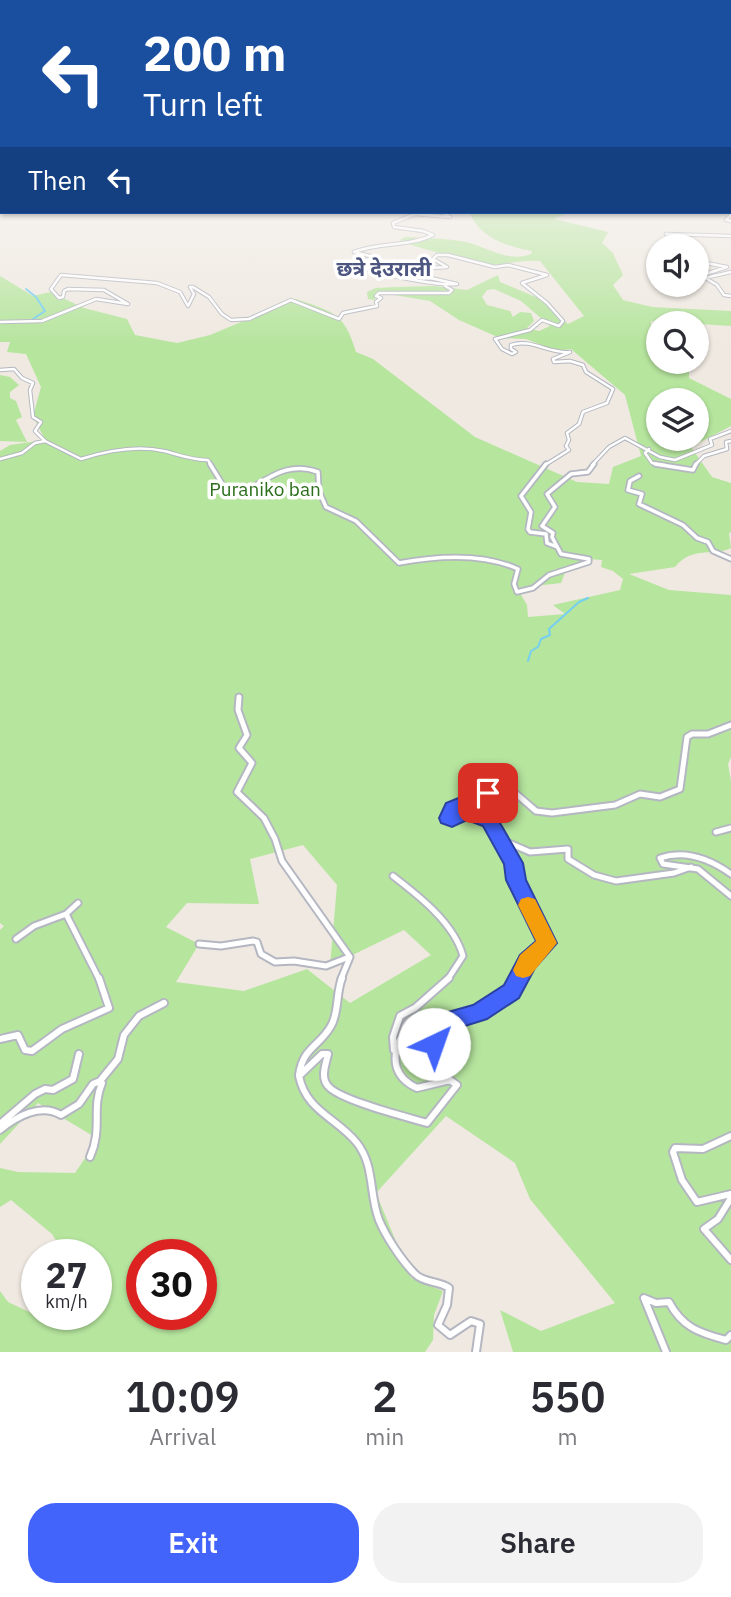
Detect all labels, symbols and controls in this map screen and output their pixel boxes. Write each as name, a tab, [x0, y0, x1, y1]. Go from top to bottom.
text: 200 m	[143, 21, 287, 84]
icon: left	[28, 28, 119, 119]
text: Turn left	[143, 83, 263, 125]
icon: left	[101, 161, 139, 199]
text: Then	[28, 163, 87, 197]
map controls	[646, 234, 709, 451]
button: sound	[646, 234, 709, 297]
district label: छत्रे देउराली	[337, 254, 432, 282]
button: search	[646, 311, 709, 374]
button: layers	[646, 388, 709, 451]
park label: Puraniko ban	[209, 477, 321, 501]
pin	[458, 763, 518, 823]
icon: arrive	[469, 774, 507, 812]
position arrow	[397, 1007, 471, 1081]
speed limit sign: 30	[126, 1239, 217, 1330]
text: 27	[45, 1252, 88, 1298]
text: km/h	[45, 1290, 88, 1313]
text: 10:09	[126, 1369, 240, 1424]
text: 2	[372, 1369, 397, 1424]
text: 550	[530, 1369, 605, 1424]
text: Arrival	[149, 1421, 216, 1451]
text: min	[365, 1421, 404, 1451]
text: m	[558, 1421, 578, 1451]
button: Exit	[28, 1503, 359, 1583]
button: Share	[373, 1503, 703, 1583]

